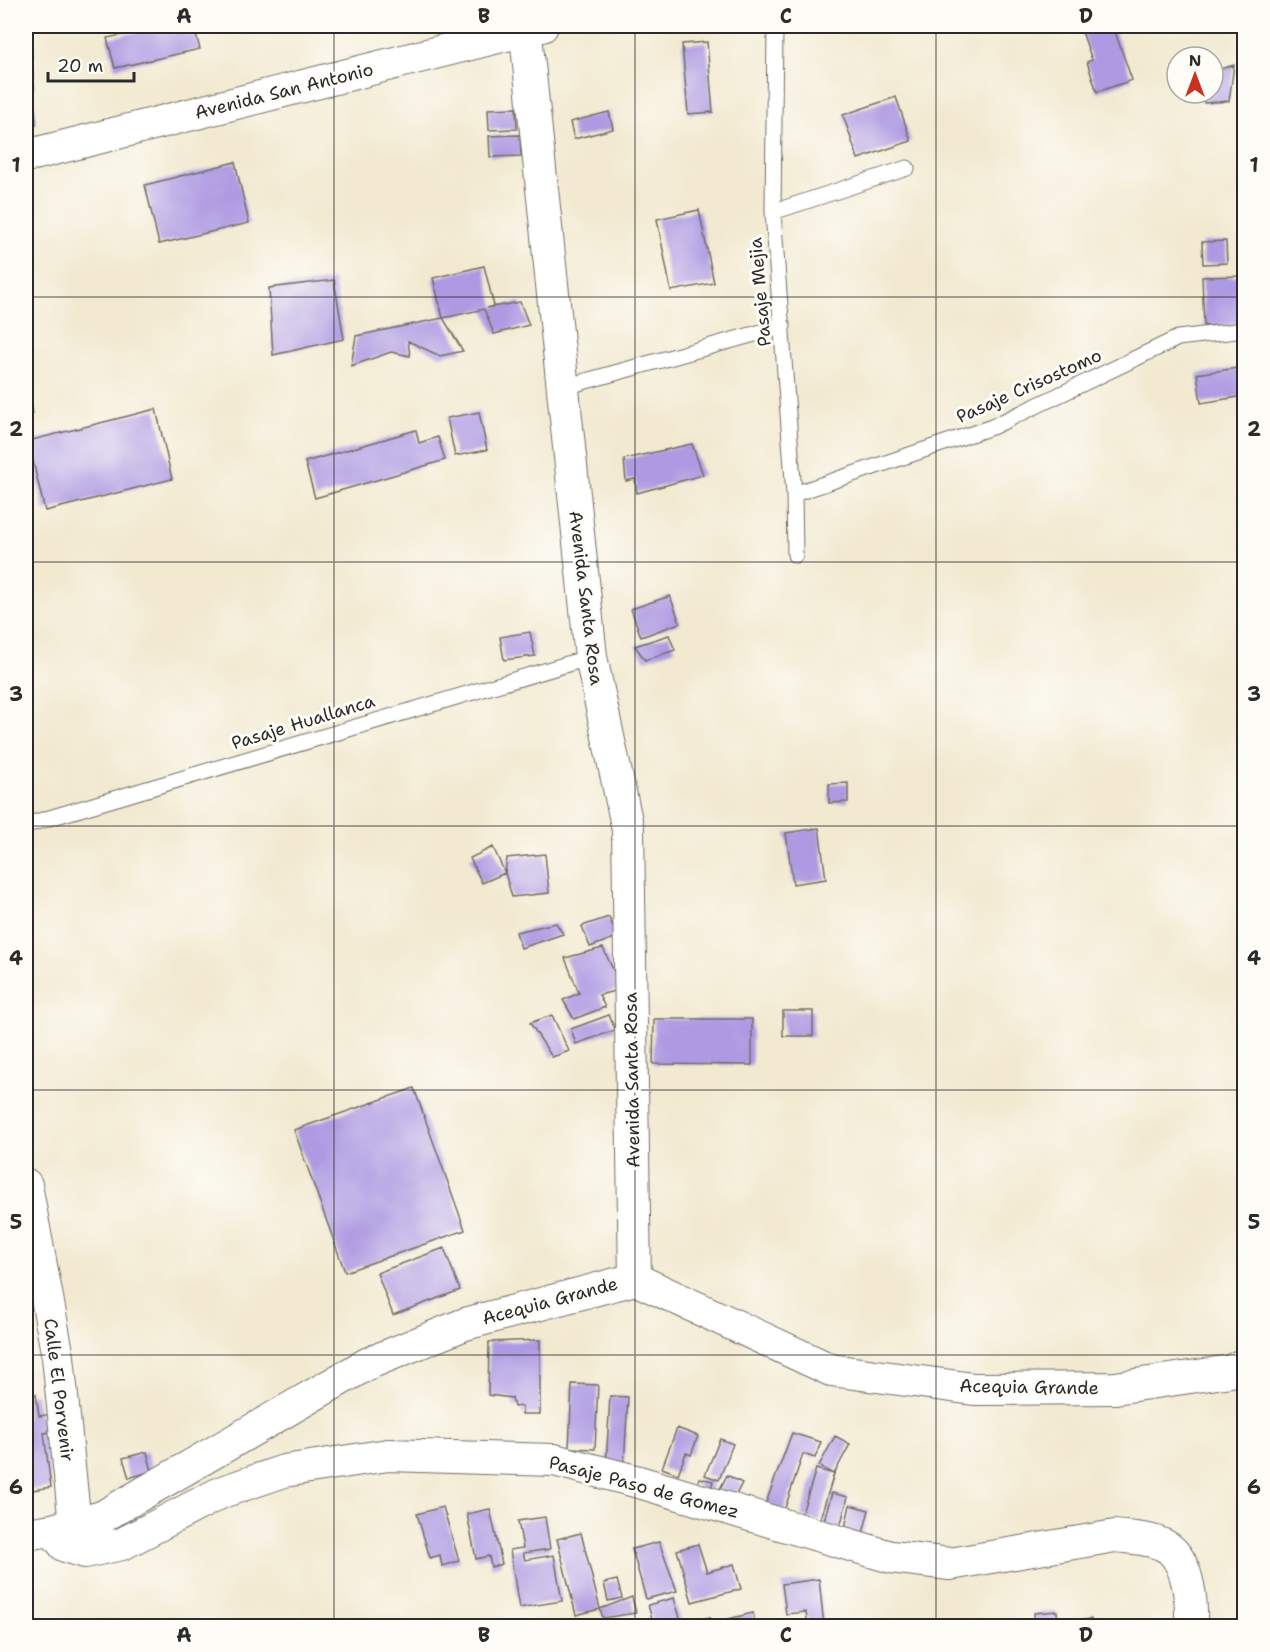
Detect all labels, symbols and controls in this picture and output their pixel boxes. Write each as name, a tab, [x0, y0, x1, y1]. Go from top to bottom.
text: A	[176, 3, 192, 29]
text: B	[478, 3, 490, 29]
text: C	[780, 3, 792, 29]
text: D	[1079, 3, 1093, 29]
scale bar	[48, 45, 134, 83]
north arrow	[1165, 45, 1225, 105]
text: N	[1189, 50, 1201, 71]
text: 20 m	[57, 54, 103, 78]
street label: Avenida San Antonio	[192, 57, 376, 125]
text: 1	[11, 152, 21, 178]
text: 1	[1249, 152, 1259, 178]
street label: Pasaje Mejia	[743, 237, 777, 347]
street label: Pasaje Crisostomo	[953, 343, 1105, 429]
text: 2	[9, 416, 23, 442]
text: 2	[1247, 416, 1261, 442]
street label: Avenida Santa Rosa	[563, 509, 609, 687]
text: 3	[9, 681, 23, 707]
text: 3	[1247, 681, 1261, 707]
street label: Pasaje Huallanca	[228, 689, 378, 755]
text: 4	[9, 945, 23, 971]
text: 4	[1247, 945, 1261, 971]
street label: Avenida Santa Rosa	[618, 992, 646, 1168]
text: 5	[10, 1209, 22, 1235]
text: 5	[1248, 1209, 1260, 1235]
street label: Acequia Grande	[480, 1271, 620, 1331]
street label: Calle El Porvenir	[38, 1317, 80, 1463]
street label: Acequia Grande	[959, 1374, 1099, 1400]
street label: Pasaje Paso de Gomez	[546, 1450, 742, 1524]
text: 6	[9, 1474, 23, 1500]
text: 6	[1247, 1474, 1261, 1500]
text: A	[176, 1622, 192, 1648]
text: B	[478, 1622, 490, 1648]
text: C	[780, 1622, 792, 1648]
text: D	[1079, 1622, 1093, 1648]

